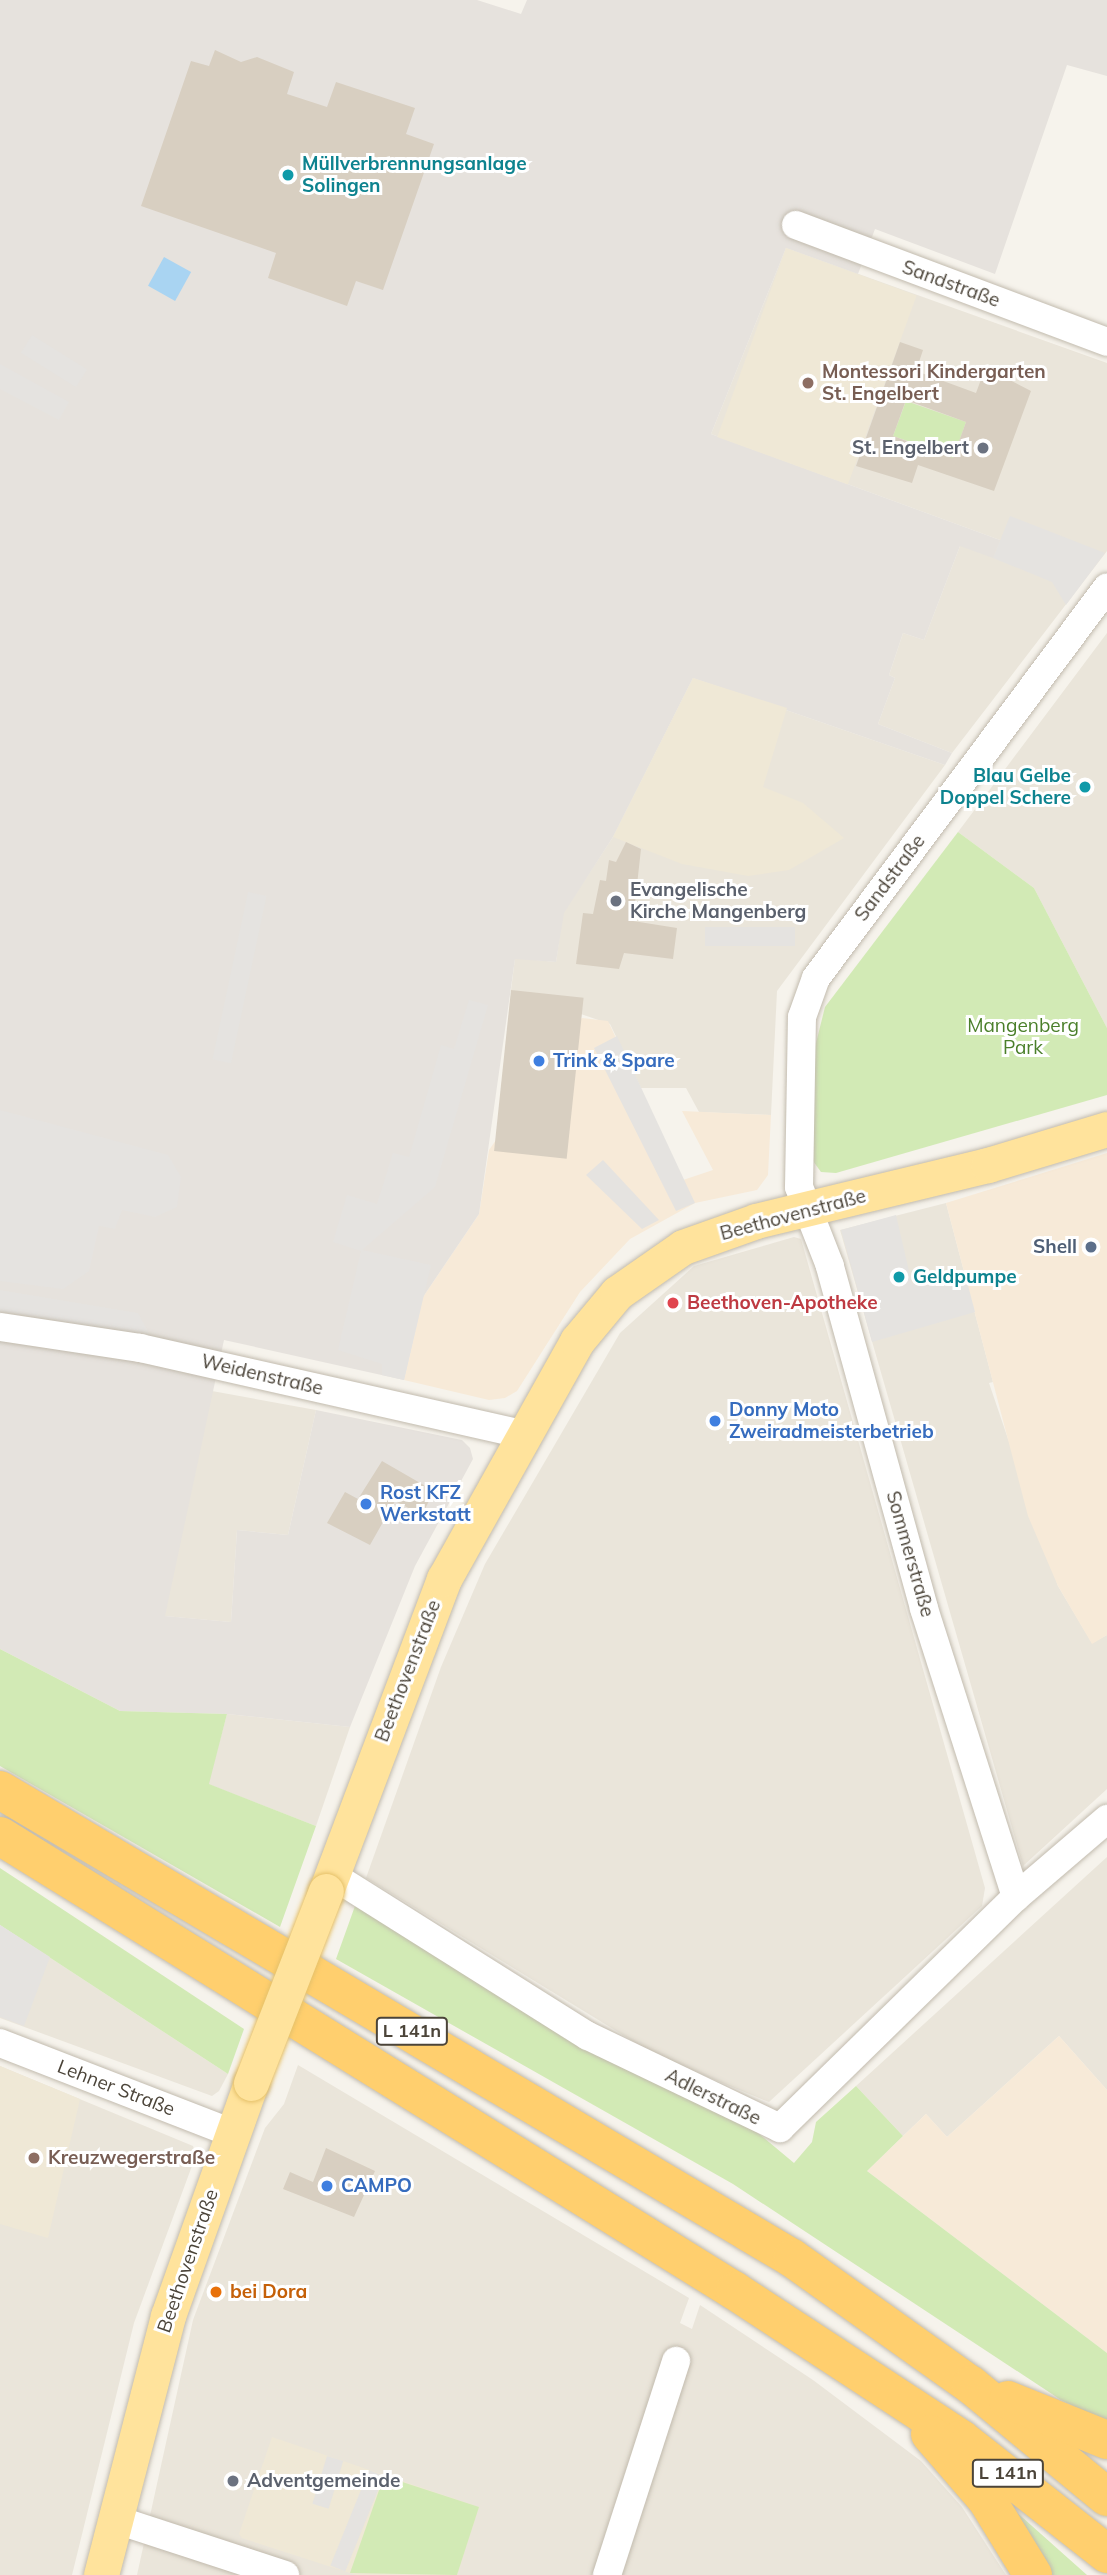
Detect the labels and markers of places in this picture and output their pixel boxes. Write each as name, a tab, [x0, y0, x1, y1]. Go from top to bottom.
place label: Müllverbrennungsanlage Solingen	[302, 153, 527, 197]
marker: Müllverbrennungsanlage Solingen	[280, 167, 296, 183]
place label: Montessori Kindergarten St. Engelbert	[822, 361, 1046, 405]
marker: Montessori Kindergarten St. Engelbert	[800, 375, 816, 391]
place label: St. Engelbert	[852, 437, 969, 459]
marker: St. Engelbert	[975, 440, 991, 456]
place label: Blau Gelbe Doppel Schere	[940, 765, 1071, 809]
marker: Blau Gelbe Doppel Schere	[1077, 779, 1093, 795]
place label: Evangelische Kirche Mangenberg	[630, 879, 806, 923]
marker: Evangelische Kirche Mangenberg	[608, 893, 624, 909]
place label: Trink & Spare	[553, 1050, 675, 1072]
marker: Trink & Spare	[531, 1053, 547, 1069]
place label: Shell	[1033, 1236, 1077, 1258]
marker: Shell	[1083, 1239, 1099, 1255]
place label: Geldpumpe	[913, 1266, 1017, 1288]
marker: Geldpumpe	[891, 1269, 907, 1285]
place label: Beethoven-Apotheke	[687, 1292, 878, 1314]
marker: Beethoven-Apotheke	[665, 1295, 681, 1311]
place label: Donny Moto Zweiradmeisterbetrieb	[729, 1399, 934, 1443]
marker: Donny Moto Zweiradmeisterbetrieb	[707, 1413, 723, 1429]
place label: Rost KFZ Werkstatt	[380, 1482, 471, 1526]
marker: Rost KFZ Werkstatt	[358, 1496, 374, 1512]
place label: Kreuzwegerstraße	[48, 2147, 215, 2169]
marker: Kreuzwegerstraße	[26, 2150, 42, 2166]
place label: CAMPO	[341, 2175, 412, 2197]
marker: CAMPO	[319, 2178, 335, 2194]
place label: bei Dora	[230, 2281, 307, 2303]
marker: bei Dora	[208, 2284, 224, 2300]
place label: Adventgemeinde	[247, 2470, 400, 2492]
marker: Adventgemeinde	[225, 2473, 241, 2489]

